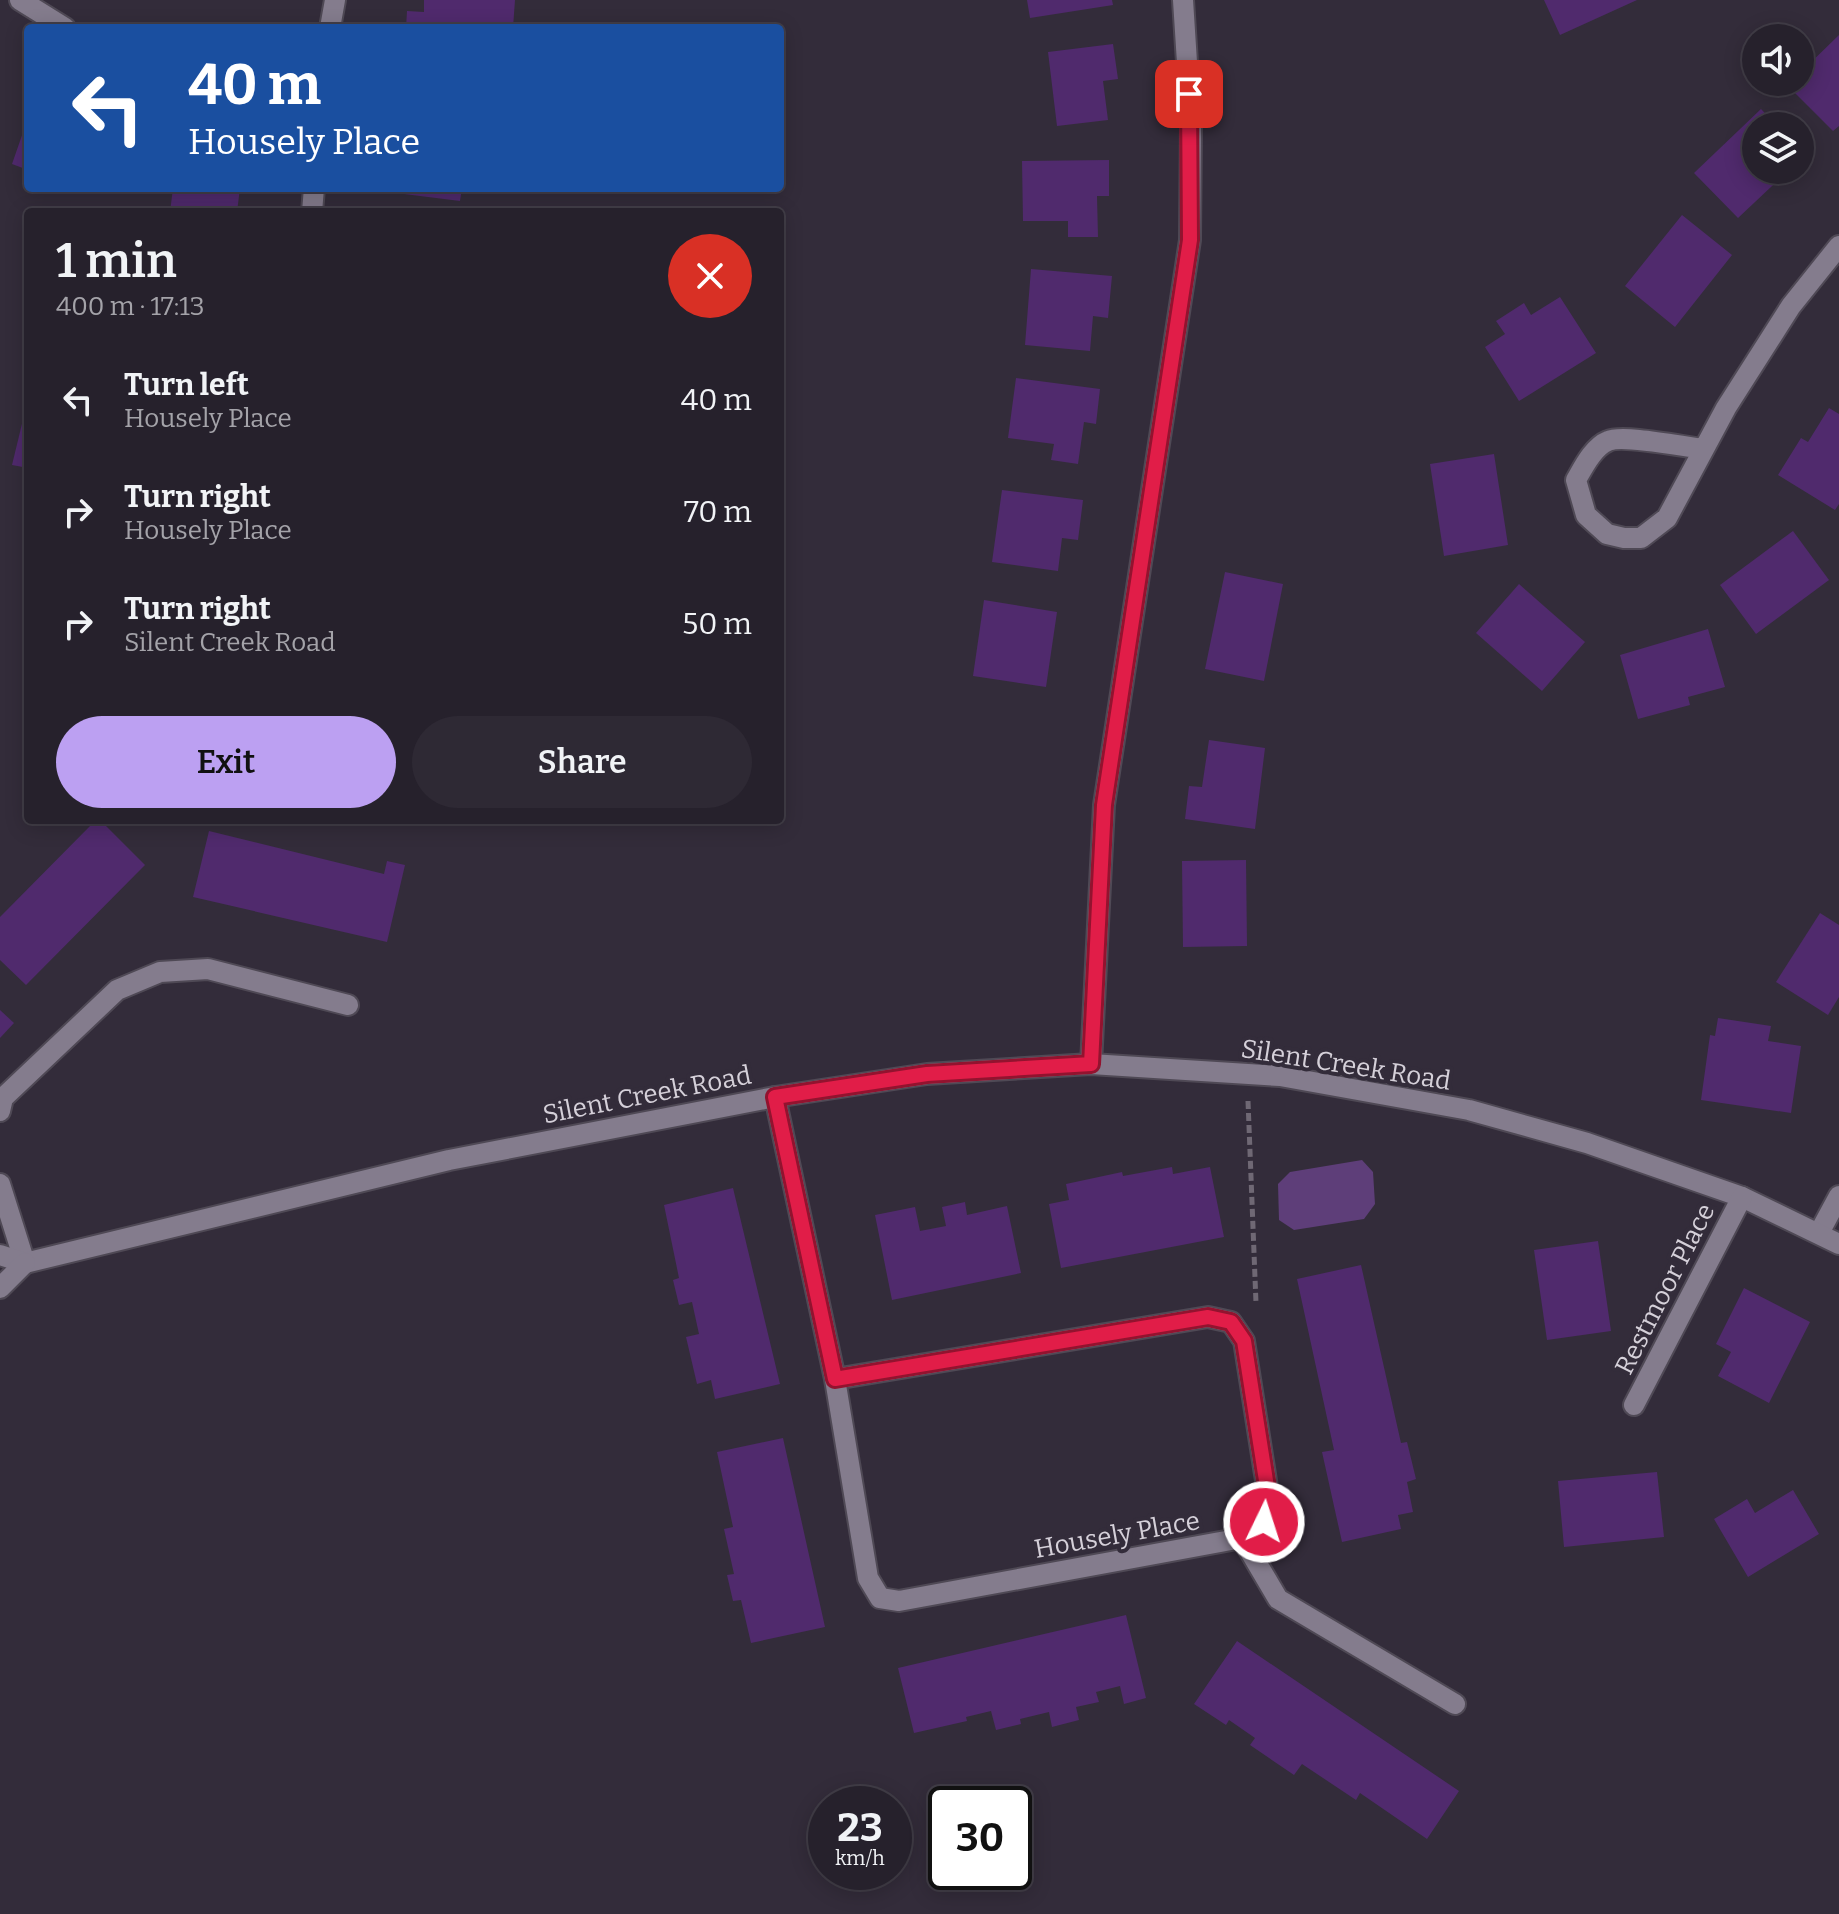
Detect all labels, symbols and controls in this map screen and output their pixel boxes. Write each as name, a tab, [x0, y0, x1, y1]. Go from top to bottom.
map controls	[1742, 24, 1814, 184]
button: sound	[1742, 24, 1814, 96]
text: 40 m	[188, 52, 321, 119]
icon: left	[56, 56, 160, 160]
pin	[1155, 60, 1223, 128]
icon: arrive	[1167, 72, 1211, 116]
button: layers	[1742, 112, 1814, 184]
text: Housely Place	[188, 120, 420, 164]
text: 1 min	[56, 232, 177, 290]
button: close	[668, 234, 752, 318]
text: 400 m · 17:13	[56, 291, 205, 322]
text: Turn left	[124, 367, 249, 403]
icon: left	[56, 378, 100, 422]
text: 40 m	[681, 382, 752, 418]
text: Housely Place	[124, 403, 292, 434]
text: Turn right	[124, 479, 271, 515]
icon: right	[56, 490, 100, 534]
text: 70 m	[684, 494, 752, 530]
text: Housely Place	[124, 515, 292, 546]
text: Turn right	[124, 591, 271, 627]
icon: right	[56, 602, 100, 646]
text: 50 m	[682, 606, 752, 642]
text: Silent Creek Road	[124, 627, 336, 658]
button: Exit	[56, 716, 396, 808]
button: Share	[412, 716, 752, 808]
street label: Silent Creek Road	[1239, 1033, 1453, 1097]
street label: Silent Creek Road	[540, 1060, 754, 1130]
street label: Restmoor Place	[1609, 1198, 1721, 1380]
position arrow	[1222, 1480, 1306, 1564]
street label: Housely Place	[1032, 1505, 1202, 1565]
speed limit sign: 30	[928, 1786, 1032, 1890]
text: 23	[837, 1804, 883, 1852]
text: km/h	[835, 1846, 885, 1870]

